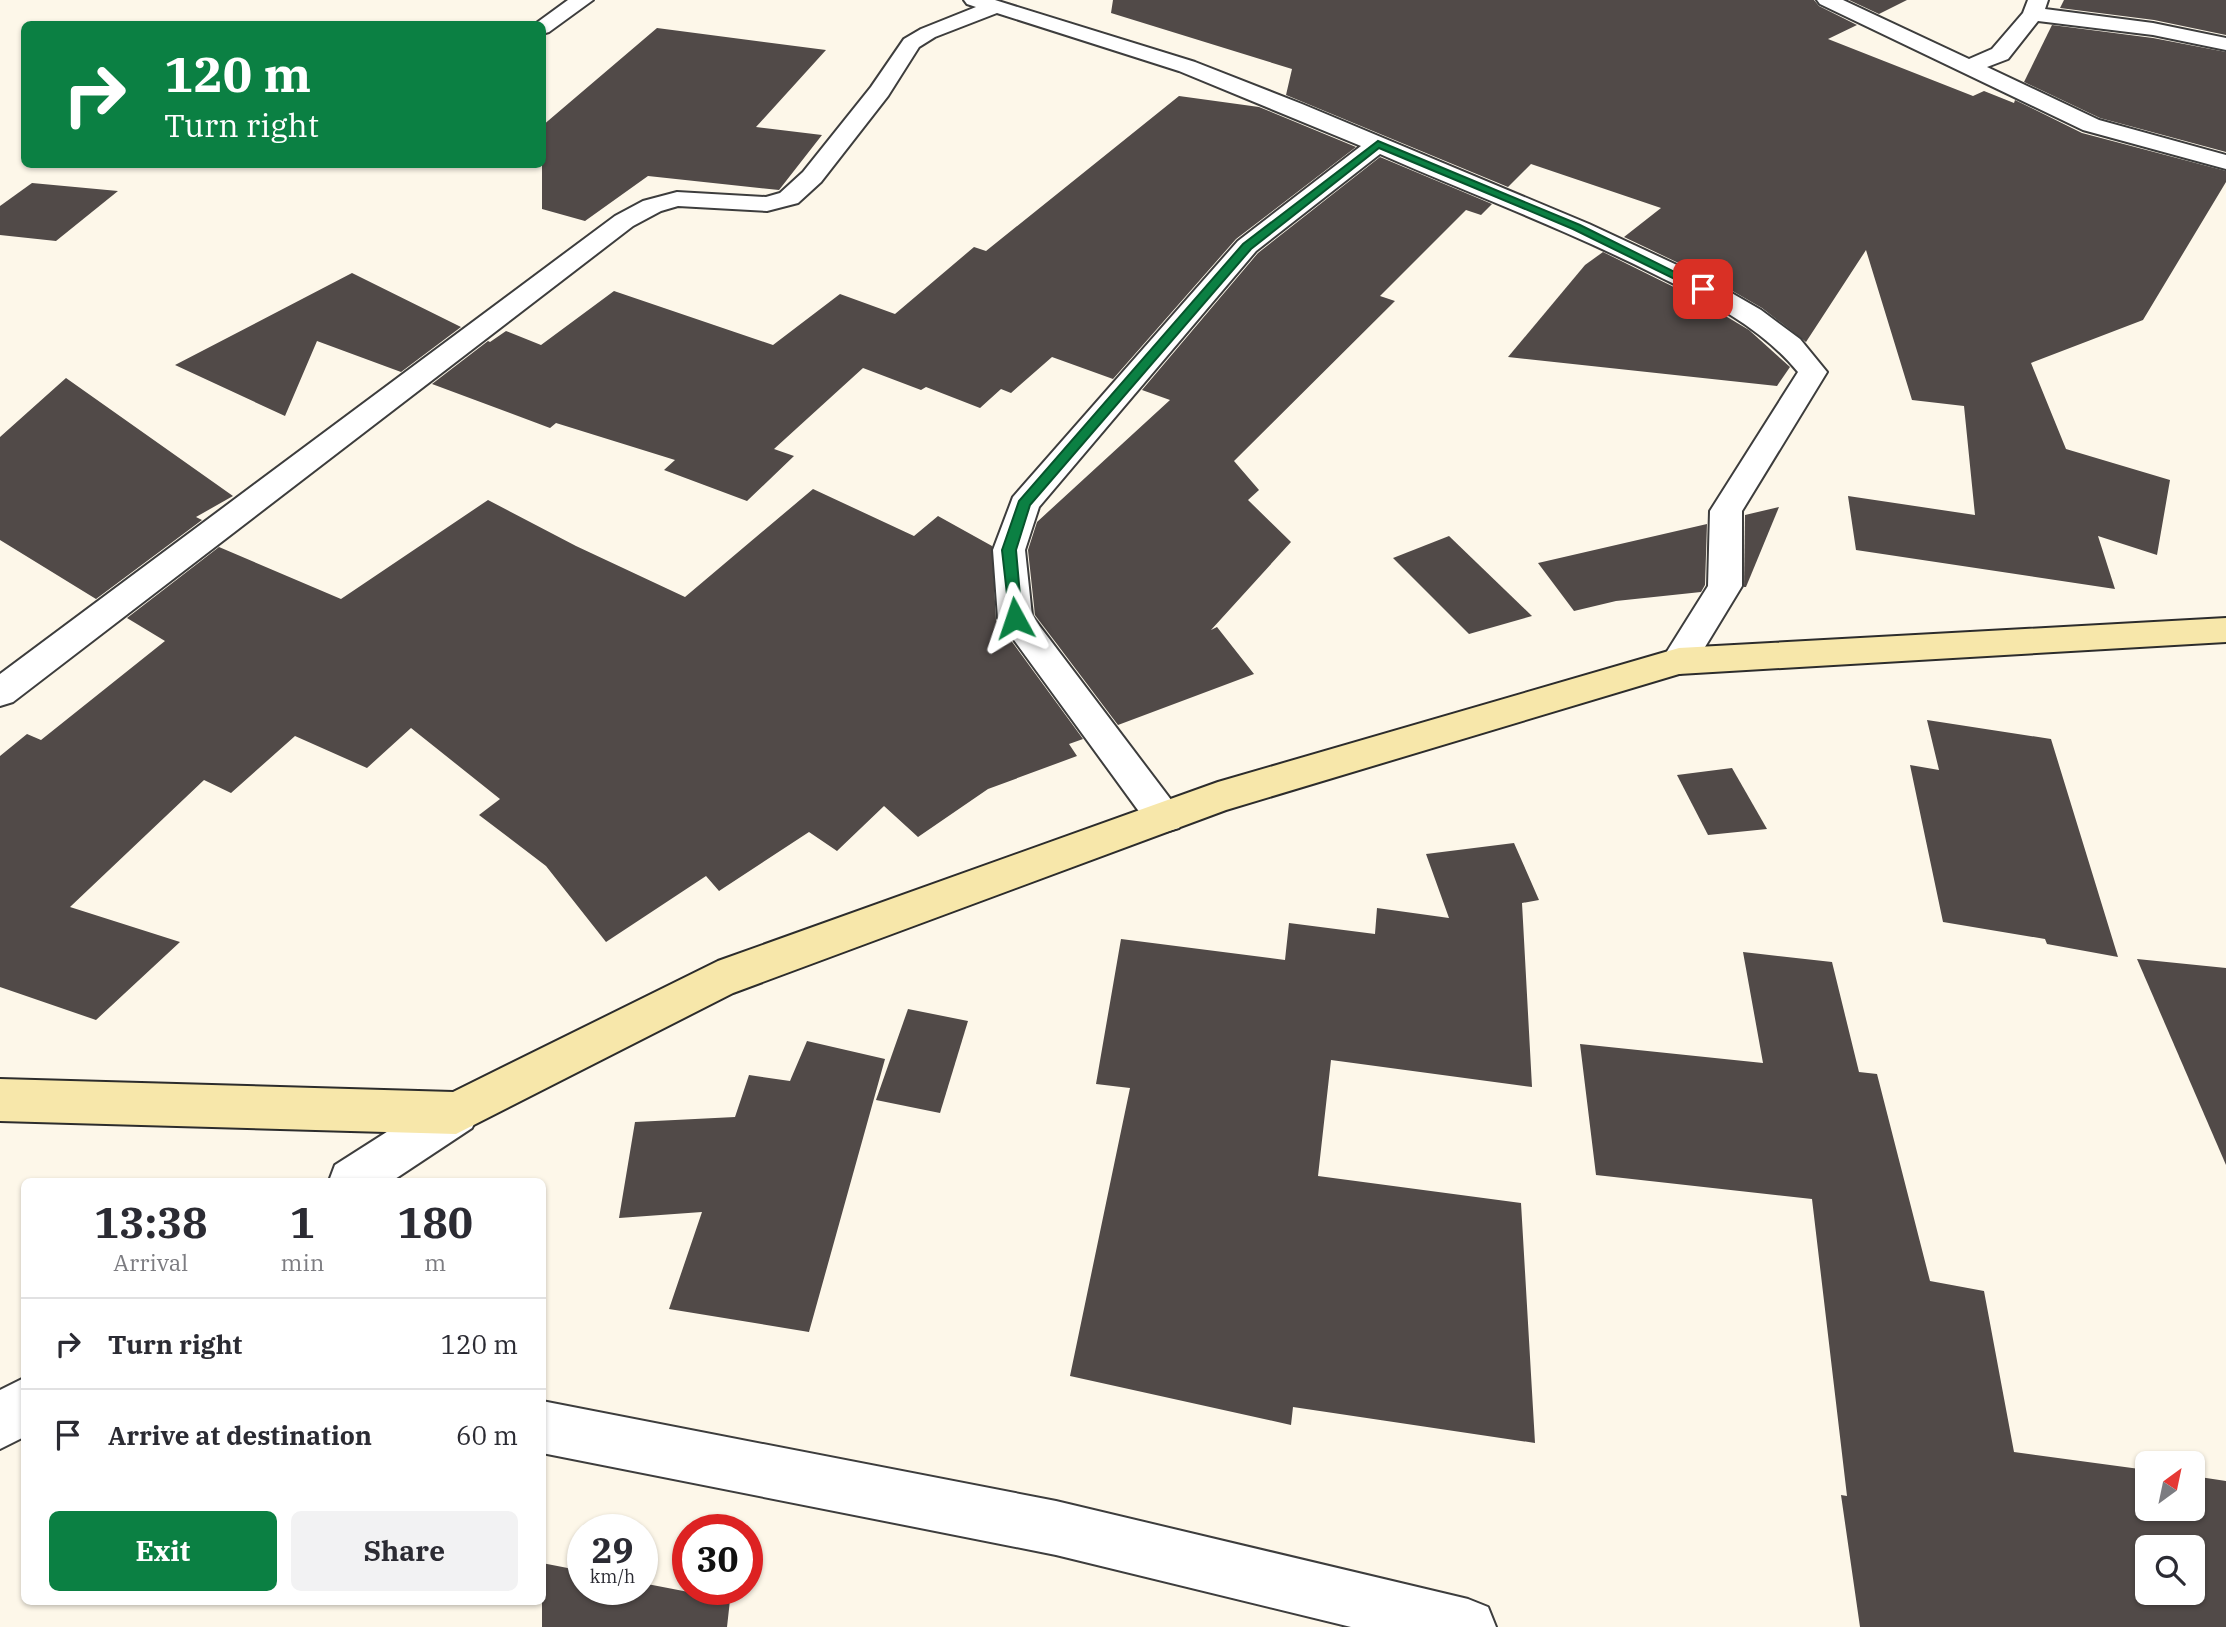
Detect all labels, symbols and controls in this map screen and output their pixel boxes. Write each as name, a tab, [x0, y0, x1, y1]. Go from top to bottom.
text: 120 m	[164, 42, 311, 105]
icon: right	[49, 49, 140, 140]
text: Turn right	[164, 104, 319, 146]
pin	[1673, 259, 1733, 319]
icon: arrive	[1684, 270, 1722, 308]
position arrow	[978, 581, 1052, 655]
text: 13:38	[94, 1195, 208, 1250]
text: 1	[290, 1195, 315, 1250]
text: 180	[397, 1195, 473, 1250]
text: Arrival	[113, 1247, 188, 1277]
text: min	[281, 1247, 324, 1277]
text: m	[424, 1247, 446, 1277]
icon: right	[49, 1325, 87, 1363]
text: Turn right	[108, 1327, 242, 1361]
text: 120 m	[440, 1327, 518, 1361]
icon: arrive	[49, 1416, 87, 1454]
text: Arrive at destination	[108, 1418, 372, 1452]
text: 60 m	[456, 1418, 518, 1452]
north arrow	[2135, 1451, 2205, 1521]
map controls	[2135, 1451, 2205, 1605]
button: Exit	[49, 1511, 277, 1591]
button: Share	[291, 1511, 518, 1591]
speed limit sign: 30	[672, 1514, 763, 1605]
text: 29	[591, 1527, 634, 1573]
button: search	[2135, 1535, 2205, 1605]
text: km/h	[590, 1565, 635, 1588]

